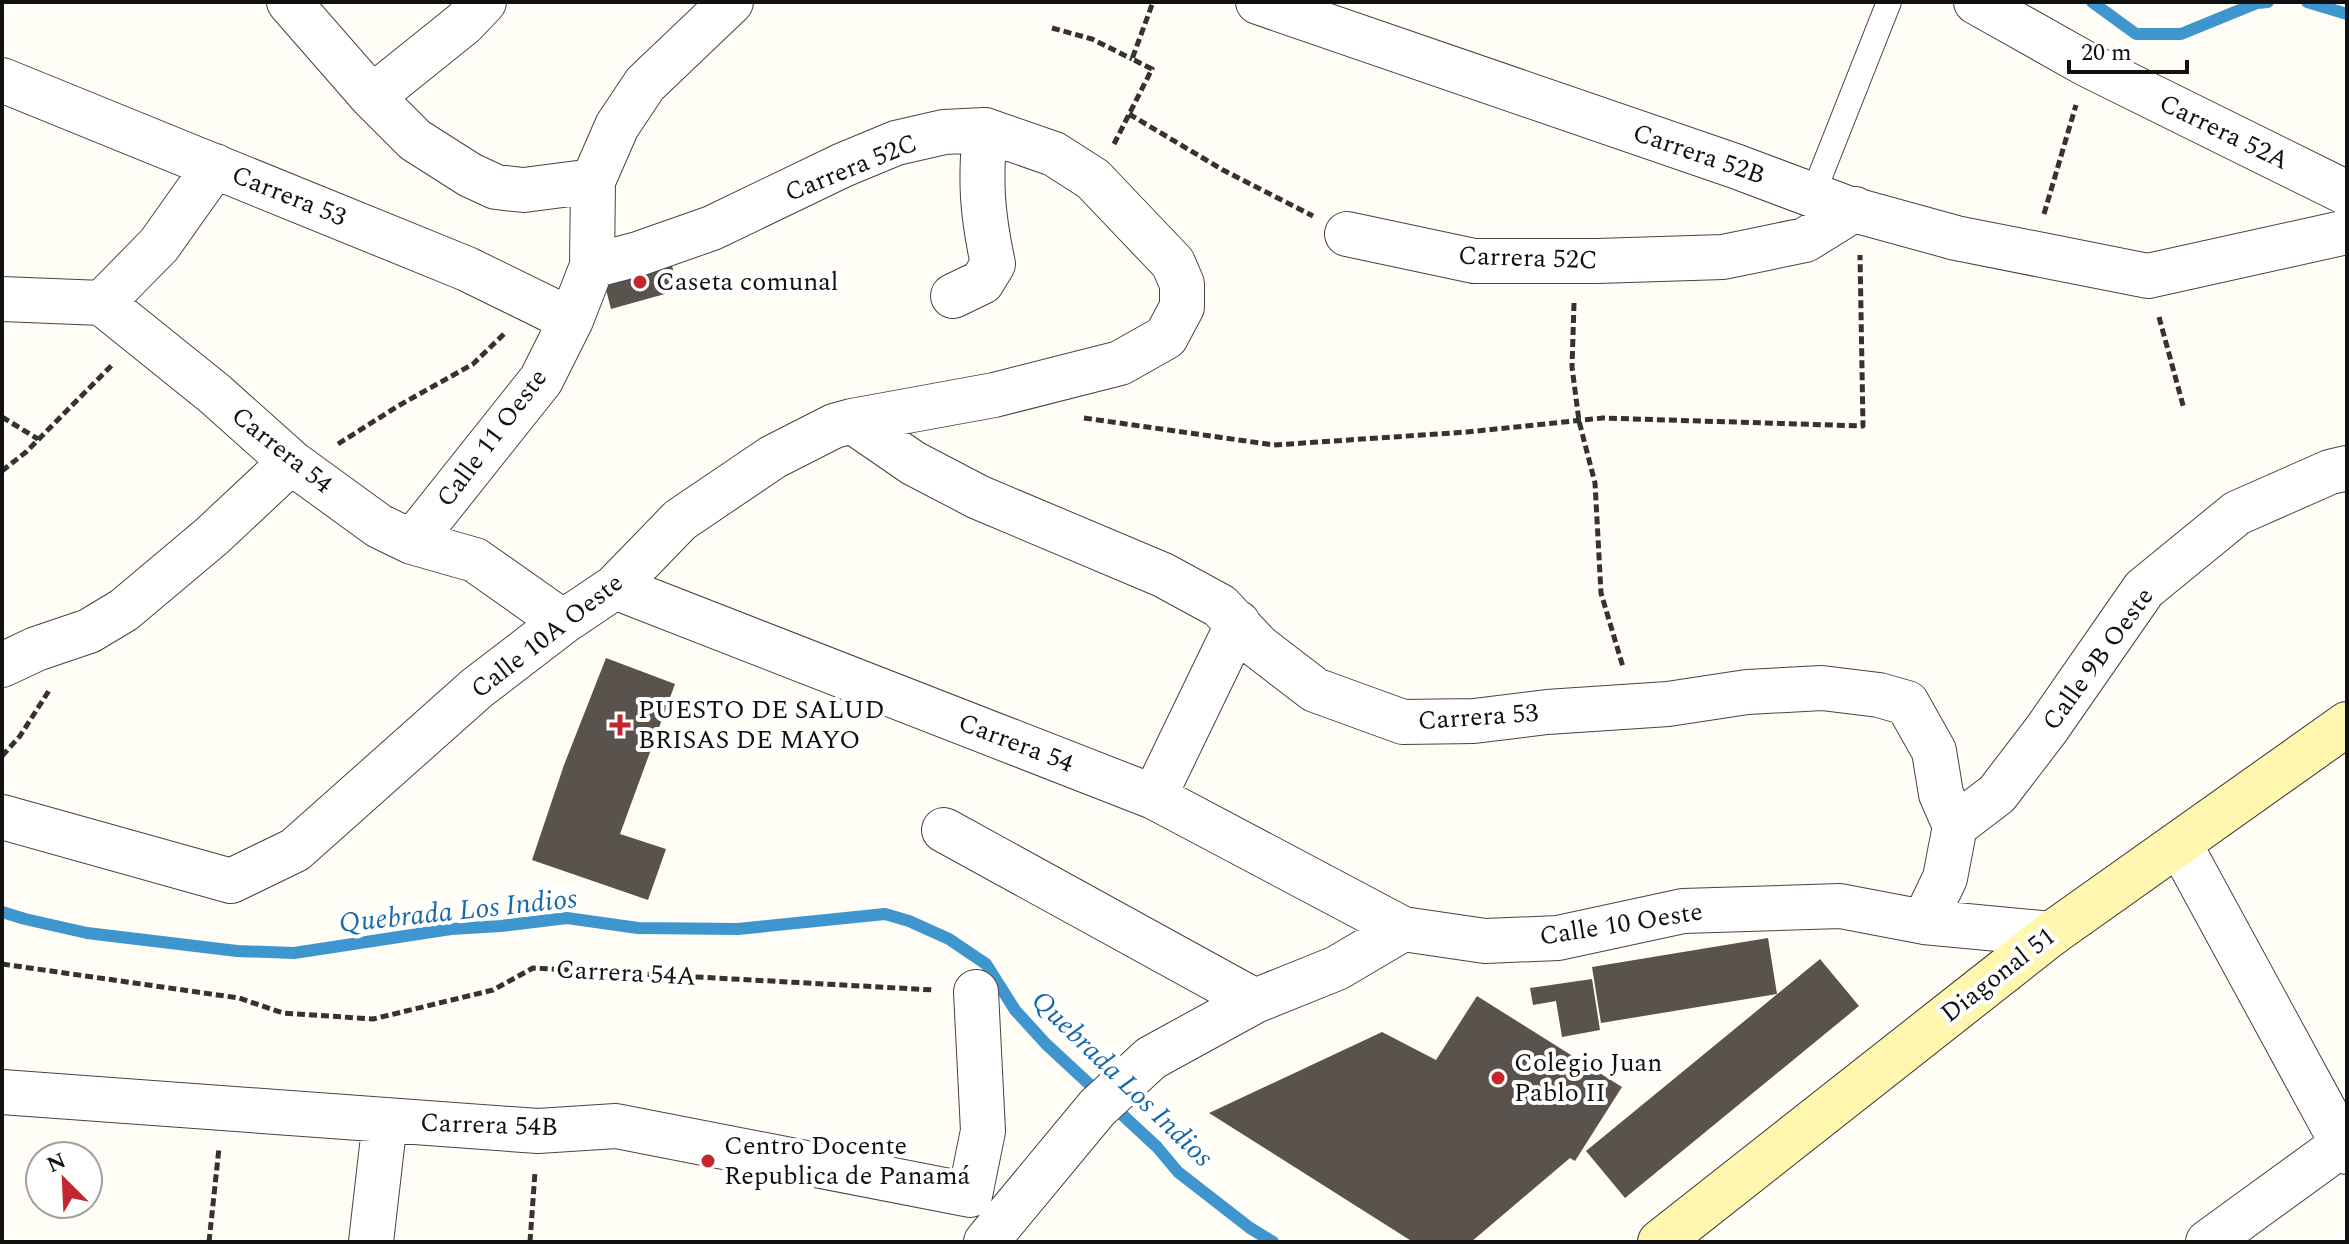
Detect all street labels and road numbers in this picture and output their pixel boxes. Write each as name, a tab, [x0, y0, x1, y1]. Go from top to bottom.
street label: Carrera 52A	[2152, 83, 2296, 181]
street label: Carrera 52B	[1627, 113, 1771, 195]
street label: Carrera 52C	[779, 123, 923, 213]
street label: Carrera 53	[226, 155, 352, 237]
street label: Carrera 52C	[1458, 236, 1598, 280]
street label: Calle 11 Oeste	[426, 360, 558, 516]
street label: Carrera 54	[223, 397, 341, 503]
street label: Calle 10A Oeste	[462, 564, 632, 708]
street label: Calle 9B Oeste	[2032, 579, 2164, 739]
street label: Carrera 53	[1416, 693, 1540, 741]
street label: Carrera 54	[953, 703, 1079, 783]
street label: Calle 10 Oeste	[1537, 891, 1705, 957]
street label: Diagonal 51	[1932, 917, 2064, 1033]
street label: Carrera 54A	[555, 949, 697, 997]
street label: Carrera 54B	[419, 1103, 559, 1147]

